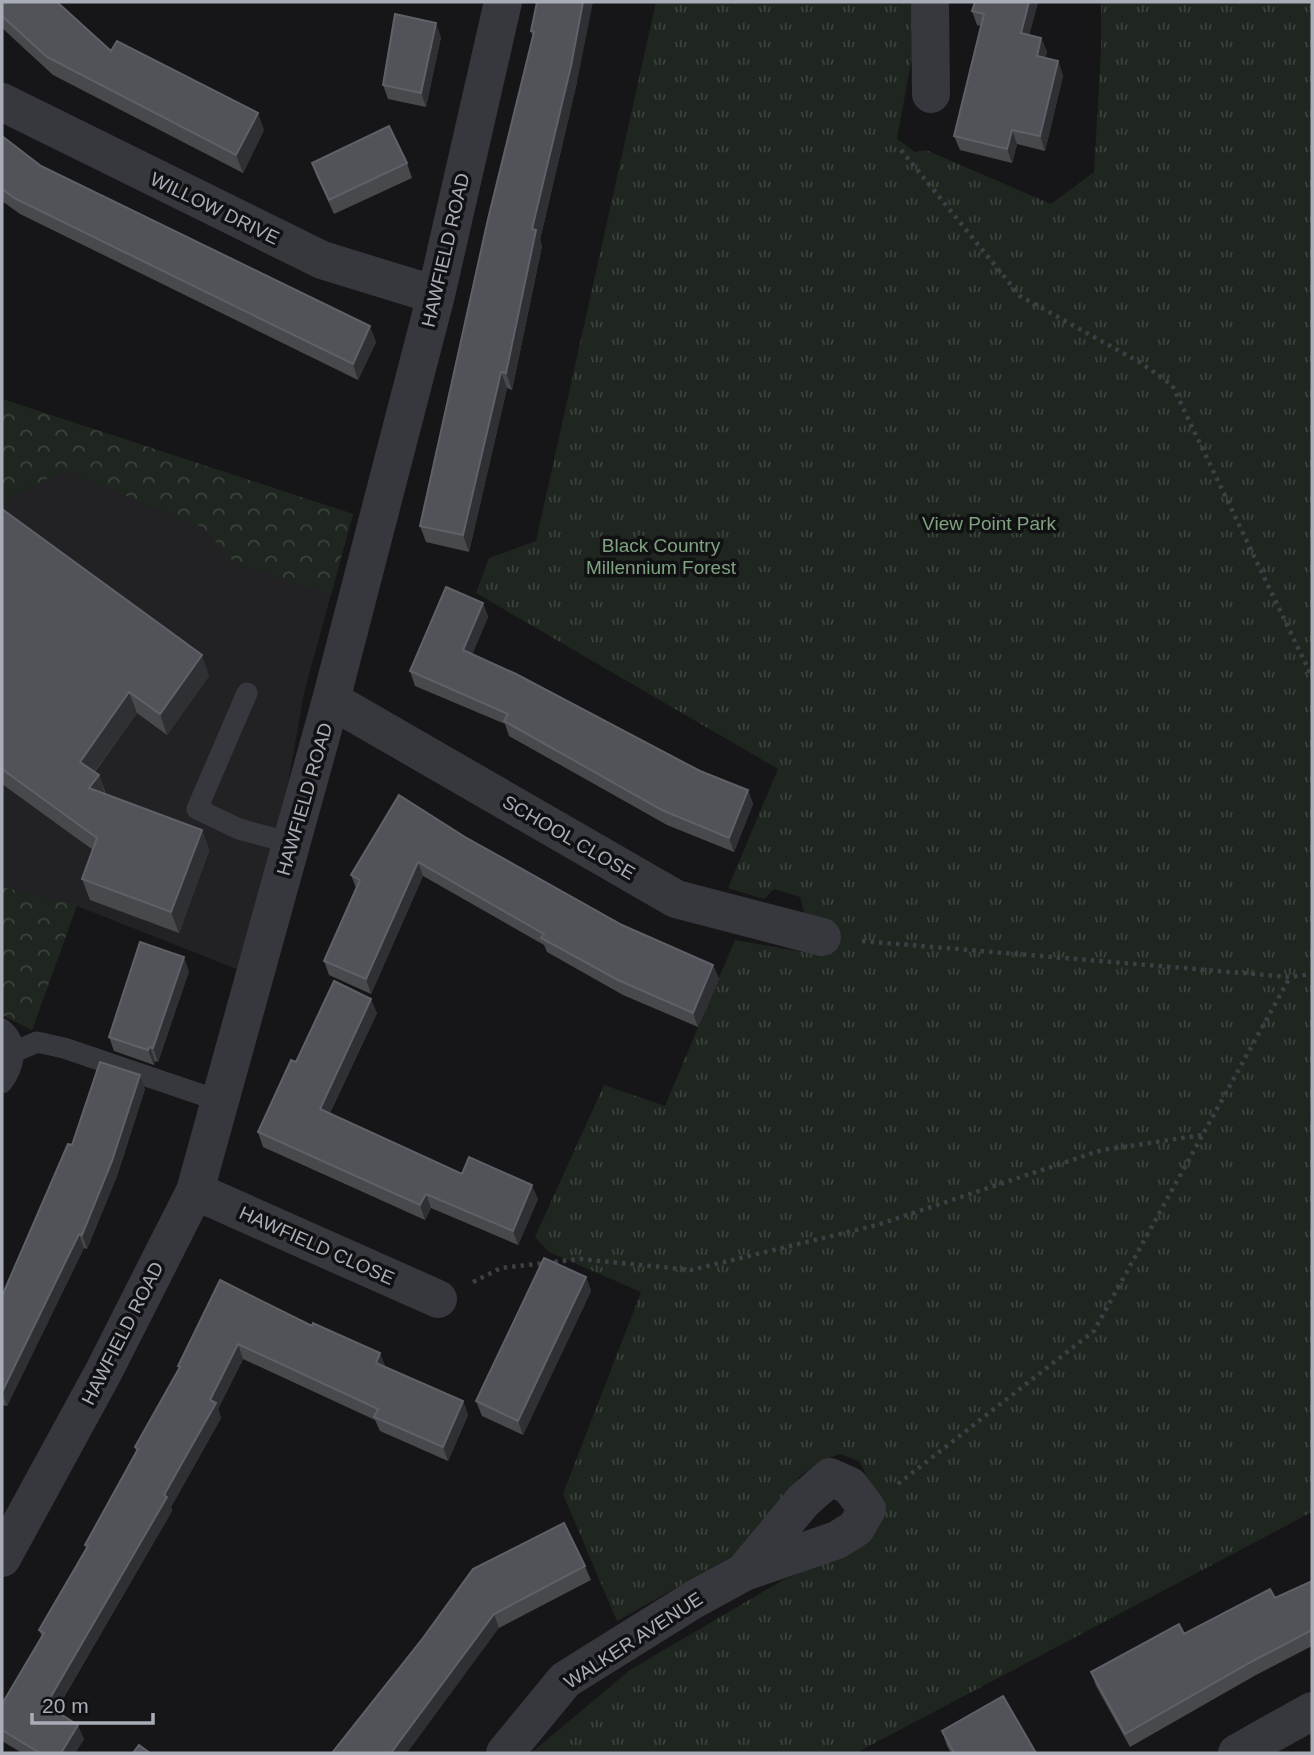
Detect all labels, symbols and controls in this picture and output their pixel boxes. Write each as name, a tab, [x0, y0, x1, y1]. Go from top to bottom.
street label: WILLOW DRIVE	[147, 168, 282, 249]
street label: HAWFIELD ROAD	[418, 171, 473, 329]
park label: View Point Park	[922, 513, 1056, 534]
park label: Black Country Millennium Forest	[586, 535, 737, 578]
street label: HAWFIELD ROAD	[273, 720, 336, 878]
street label: SCHOOL CLOSE	[499, 791, 639, 884]
street label: HAWFIELD CLOSE	[236, 1202, 397, 1289]
street label: HAWFIELD ROAD	[77, 1258, 168, 1408]
street label: WALKER AVENUE	[560, 1588, 706, 1693]
scale bar	[32, 1682, 152, 1726]
text: 20 m	[42, 1694, 89, 1717]

